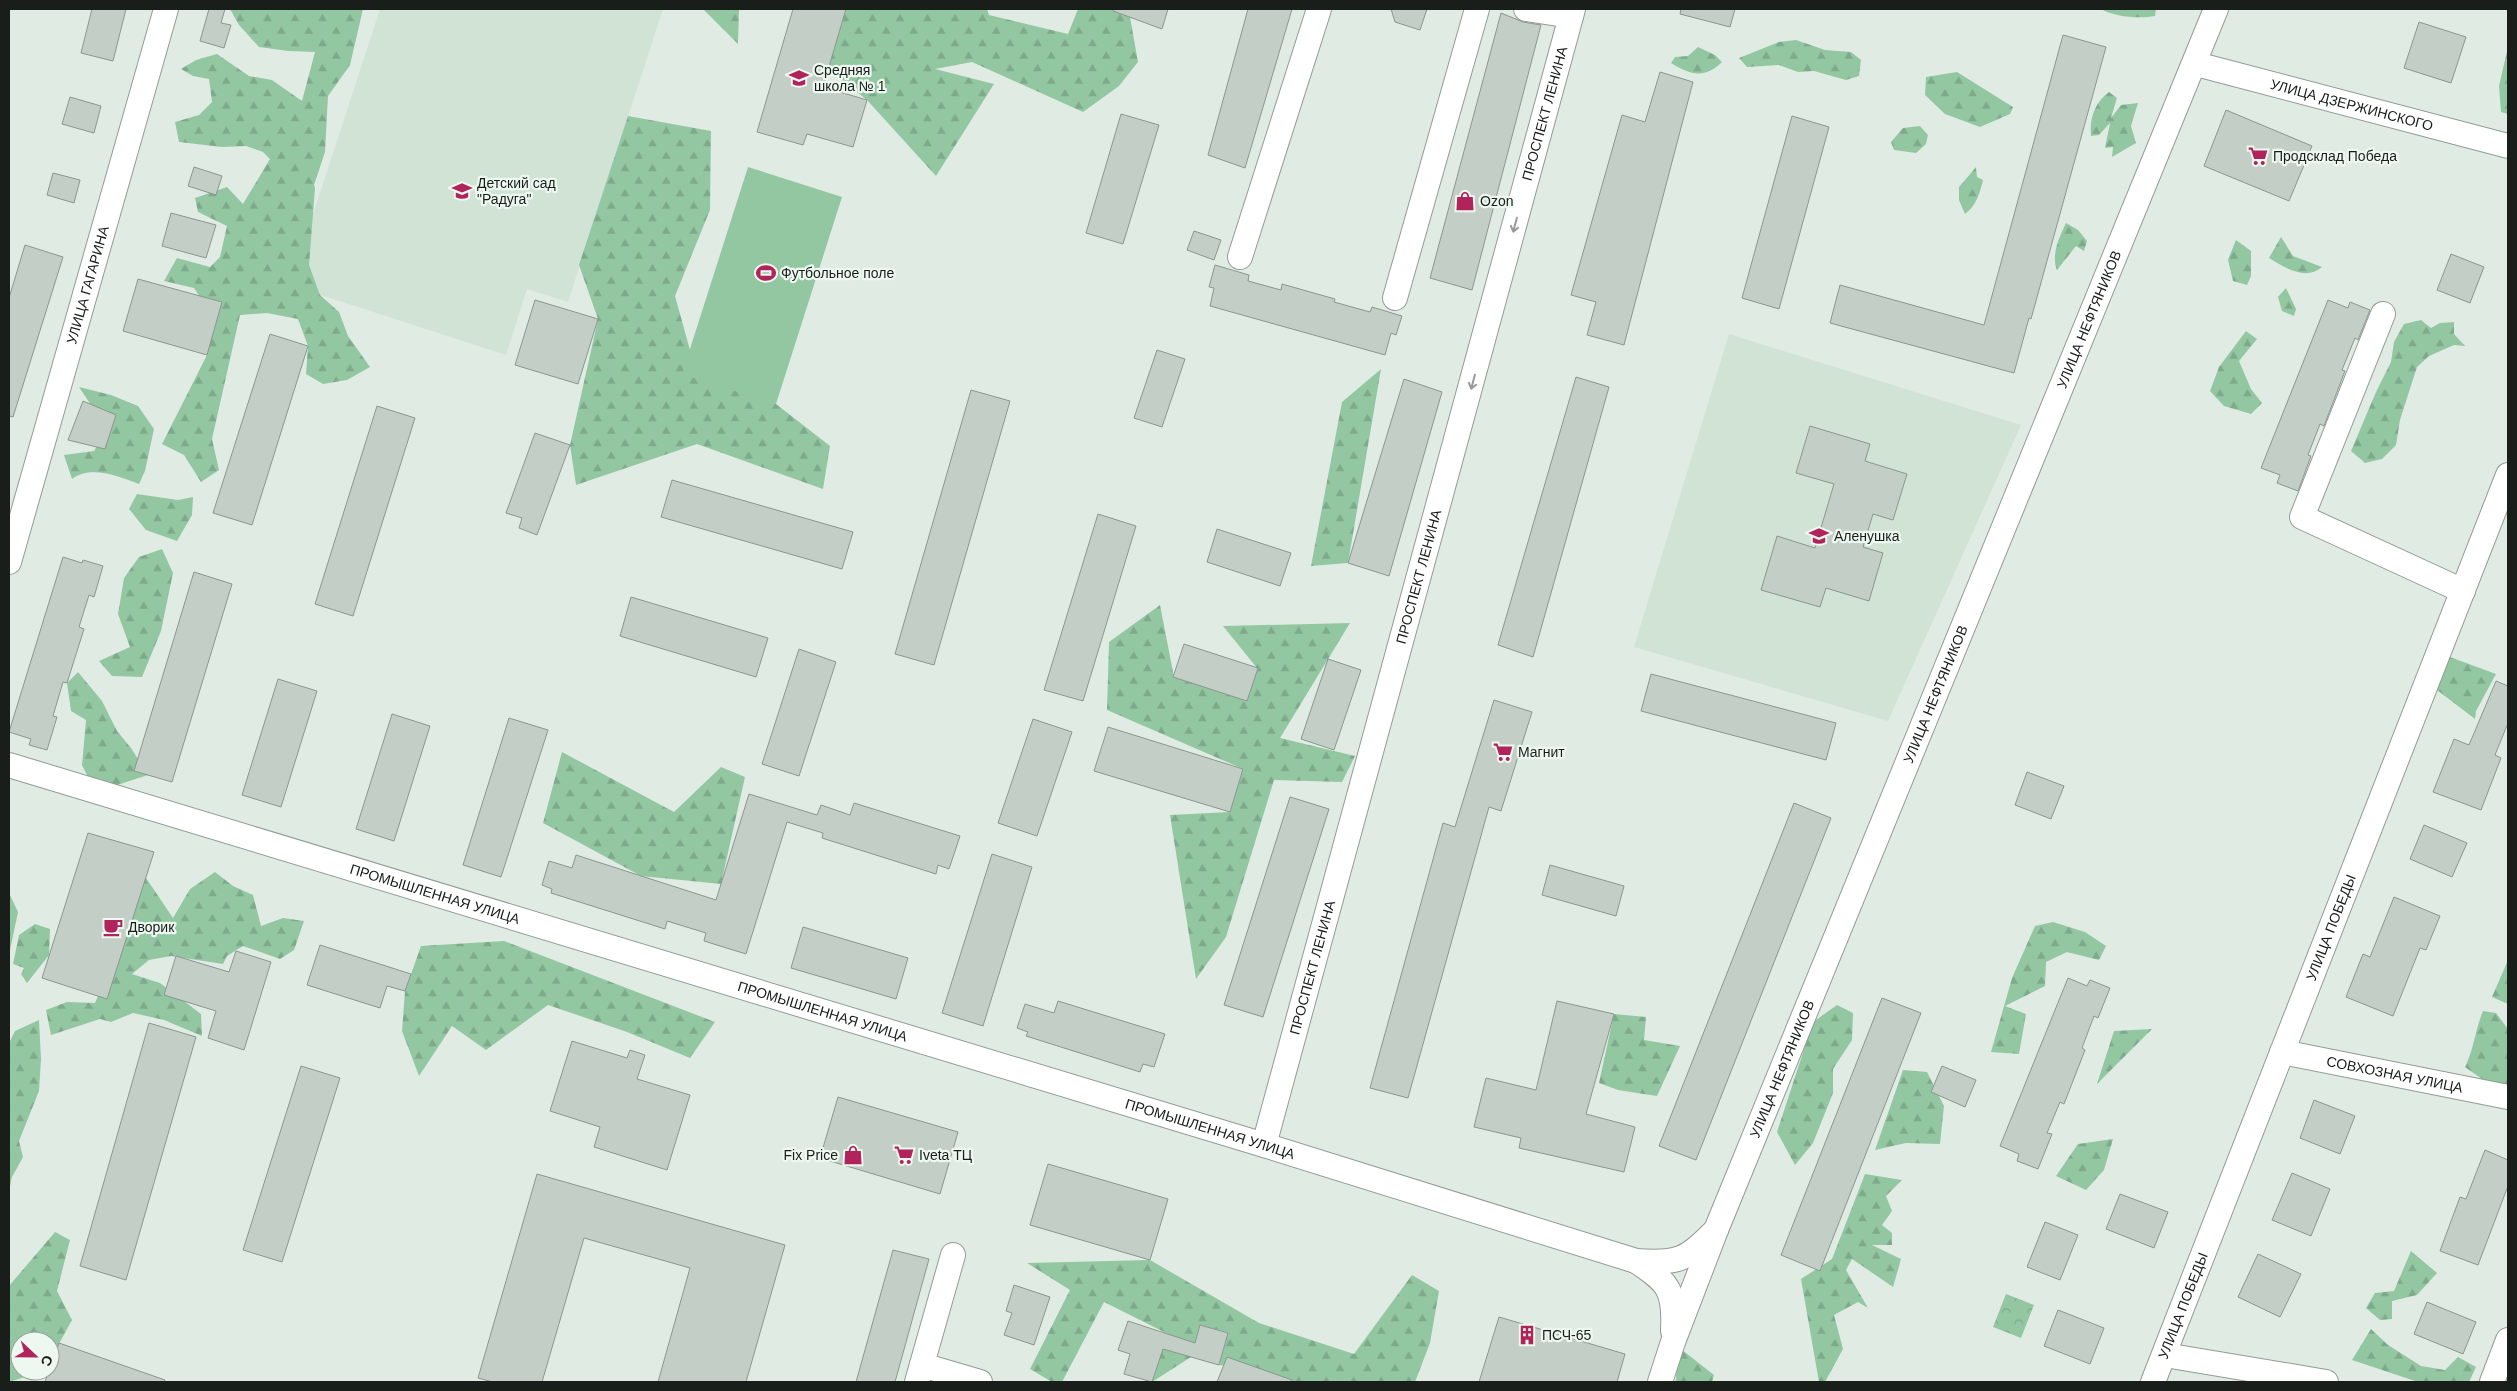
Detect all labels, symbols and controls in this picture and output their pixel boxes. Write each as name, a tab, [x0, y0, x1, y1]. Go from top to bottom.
street label: ПРОСПЕКТ ЛЕНИНА	[1519, 44, 1571, 182]
place label: Средняя школа № 1	[814, 62, 886, 94]
school or university icon: Средняя школа № 1	[788, 67, 810, 89]
street label: УЛИЦА ДЗЕРЖИНСКОГО	[2269, 76, 2435, 134]
supermarket icon: Продсклад Победа	[2247, 145, 2269, 167]
place label: Продсклад Победа	[2273, 148, 2397, 164]
place label: Детский сад "Радуга"	[477, 175, 556, 207]
school or university icon: Детский сад "Радуга"	[451, 180, 473, 202]
shop icon: Ozon	[1454, 190, 1476, 212]
place label: Ozon	[1480, 193, 1513, 209]
one-way arrow	[1510, 216, 1520, 232]
street label: УЛИЦА ГАГАРИНА	[63, 223, 112, 346]
street label: УЛИЦА НЕФТЯНИКОВ	[2054, 248, 2124, 391]
sports icon: Футбольное поле	[755, 262, 777, 284]
place label: Футбольное поле	[781, 265, 894, 281]
one-way arrow	[1468, 373, 1477, 389]
street label: ПРОСПЕКТ ЛЕНИНА	[1393, 507, 1445, 645]
school or university icon: Аленушка	[1808, 525, 1830, 547]
place label: Аленушка	[1834, 528, 1900, 544]
street label: УЛИЦА НЕФТЯНИКОВ	[1900, 623, 1971, 765]
supermarket icon: Магнит	[1492, 741, 1514, 763]
place label: Магнит	[1518, 744, 1565, 760]
street label: ПРОМЫШЛЕННАЯ УЛИЦА	[348, 861, 522, 927]
street label: УЛИЦА ПОБЕДЫ	[2303, 872, 2359, 983]
street label: ПРОСПЕКТ ЛЕНИНА	[1286, 898, 1338, 1036]
cafe icon: Дворик	[102, 916, 124, 938]
place label: Дворик	[128, 919, 175, 935]
street label: ПРОМЫШЛЕННАЯ УЛИЦА	[736, 978, 910, 1045]
street label: УЛИЦА НЕФТЯНИКОВ	[1747, 998, 1817, 1140]
street label: СОВХОЗНАЯ УЛИЦА	[2325, 1053, 2465, 1096]
street label: ПРОМЫШЛЕННАЯ УЛИЦА	[1123, 1095, 1298, 1162]
shop icon: Fix Price	[842, 1144, 864, 1166]
supermarket icon: Iveta ТЦ	[893, 1144, 915, 1166]
place label: Fix Price	[784, 1147, 838, 1163]
place label: Iveta ТЦ	[919, 1147, 973, 1163]
street label: УЛИЦА ПОБЕДЫ	[2155, 1250, 2211, 1361]
building icon: ПСЧ-65	[1516, 1324, 1538, 1346]
place label: ПСЧ-65	[1542, 1327, 1591, 1343]
north arrow	[10, 1331, 60, 1381]
text: С	[38, 1353, 56, 1369]

